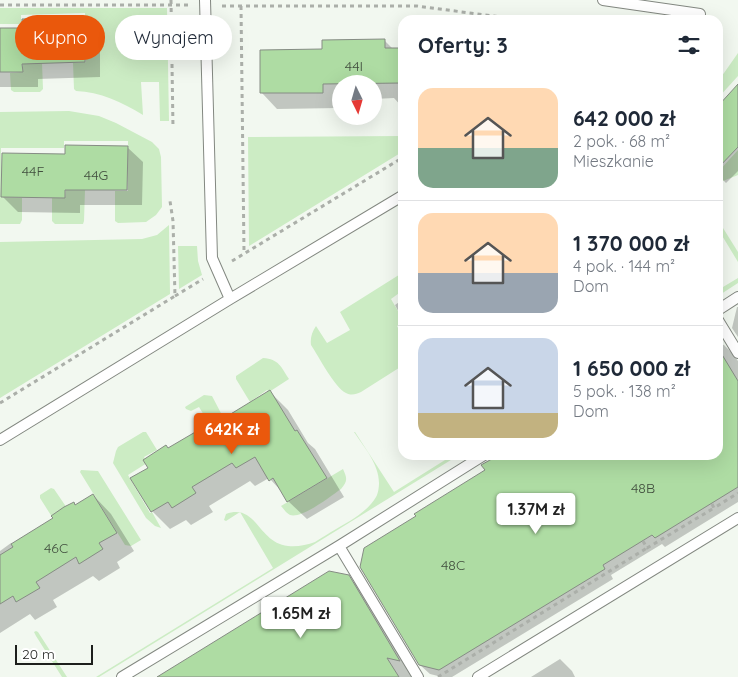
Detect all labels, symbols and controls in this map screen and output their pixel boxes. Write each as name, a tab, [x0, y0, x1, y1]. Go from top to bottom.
chip: Kupno	[15, 15, 105, 60]
chip: Wynajem	[115, 15, 232, 60]
icon: filters	[675, 31, 703, 59]
text: Oferty: 3	[418, 32, 508, 58]
house number: 44I	[345, 57, 363, 75]
north arrow	[332, 75, 382, 125]
map controls	[332, 75, 382, 125]
text: 642 000 zł	[573, 105, 675, 131]
icon: home	[458, 108, 518, 168]
text: 2 pok. · 68 m²	[573, 131, 670, 151]
text: Mieszkanie	[573, 151, 654, 171]
house number: 44F	[22, 162, 44, 180]
house number: 44G	[84, 166, 108, 184]
text: 1 370 000 zł	[573, 230, 689, 256]
icon: home	[458, 233, 518, 293]
text: 4 pok. · 144 m²	[573, 256, 675, 276]
text: Dom	[573, 276, 609, 296]
text: 1 650 000 zł	[573, 355, 690, 381]
icon: home	[458, 358, 518, 418]
text: 5 pok. · 138 m²	[573, 381, 676, 401]
text: Dom	[573, 401, 609, 421]
pin: 642K zł	[186, 412, 278, 455]
text: 642K zł	[205, 419, 259, 439]
house number: 48B	[631, 479, 655, 497]
pin: 1.37M zł	[484, 492, 588, 535]
text: 1.37M zł	[507, 499, 565, 519]
house number: 46C	[44, 539, 68, 557]
house number: 48C	[441, 556, 465, 574]
pin: 1.65M zł	[249, 596, 353, 639]
text: 1.65M zł	[272, 603, 330, 623]
scale bar	[15, 642, 92, 665]
text: 20 m	[22, 645, 55, 663]

